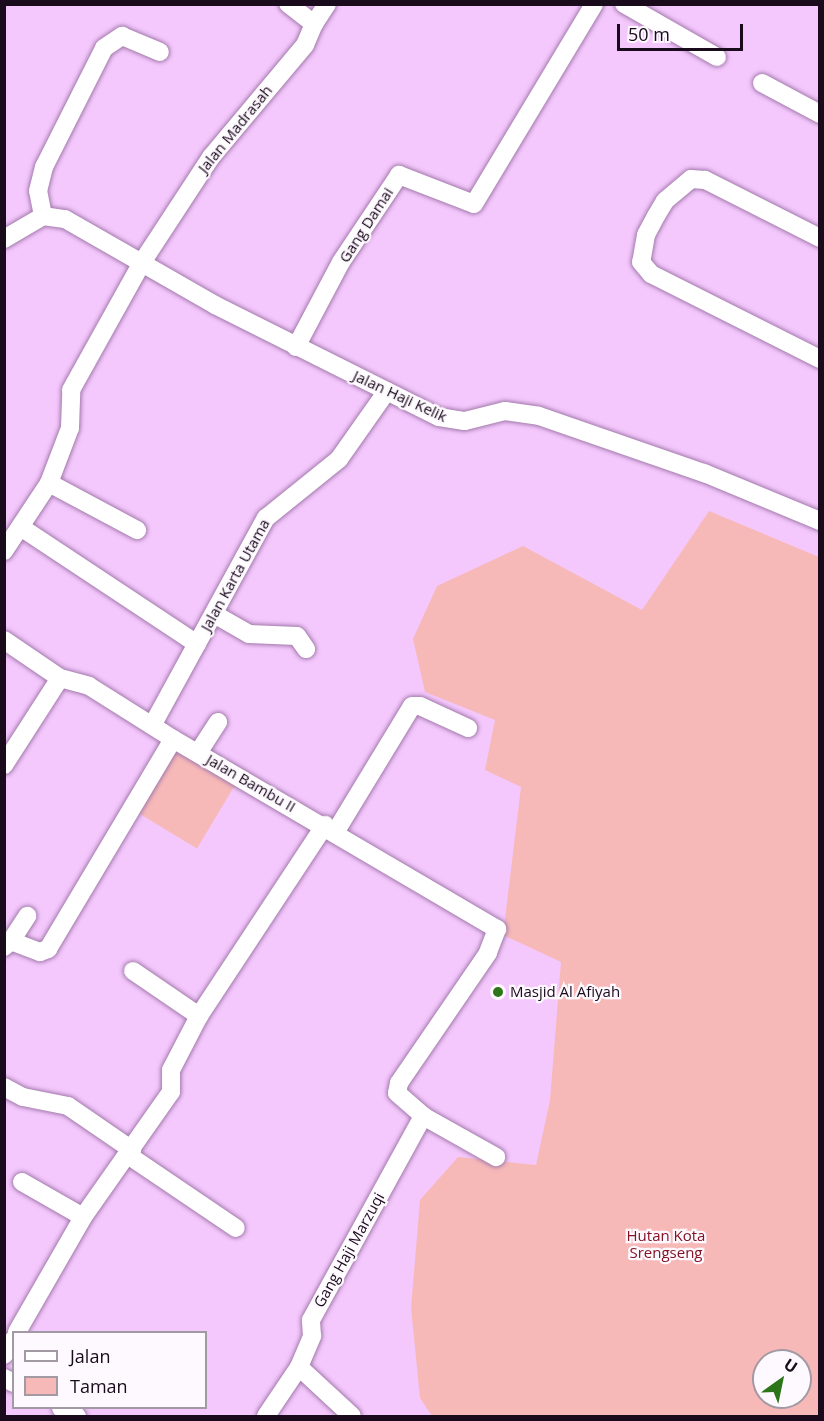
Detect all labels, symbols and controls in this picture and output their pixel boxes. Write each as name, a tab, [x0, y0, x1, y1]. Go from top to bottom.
scale bar	[620, 12, 746, 50]
text: 50 m	[628, 22, 670, 46]
street label: Jalan Madrasah	[194, 81, 276, 177]
street label: Gang Damai	[335, 184, 397, 266]
street label: Jalan Haji Kelik	[350, 366, 450, 426]
street label: Jalan Karta Utama	[197, 516, 273, 634]
street label: Jalan Bambu II	[203, 750, 299, 816]
place label: Masjid Al Afiyah	[510, 983, 620, 1001]
marker: Masjid Al Afiyah	[491, 985, 505, 999]
street label: Gang Haji Marzuqi	[310, 1189, 388, 1311]
park label: Hutan Kota Srengseng	[627, 1226, 705, 1261]
legend	[12, 1331, 207, 1409]
text: Jalan	[70, 1344, 110, 1368]
north arrow	[752, 1349, 812, 1409]
text: U	[780, 1353, 802, 1378]
text: Taman	[70, 1374, 128, 1398]

